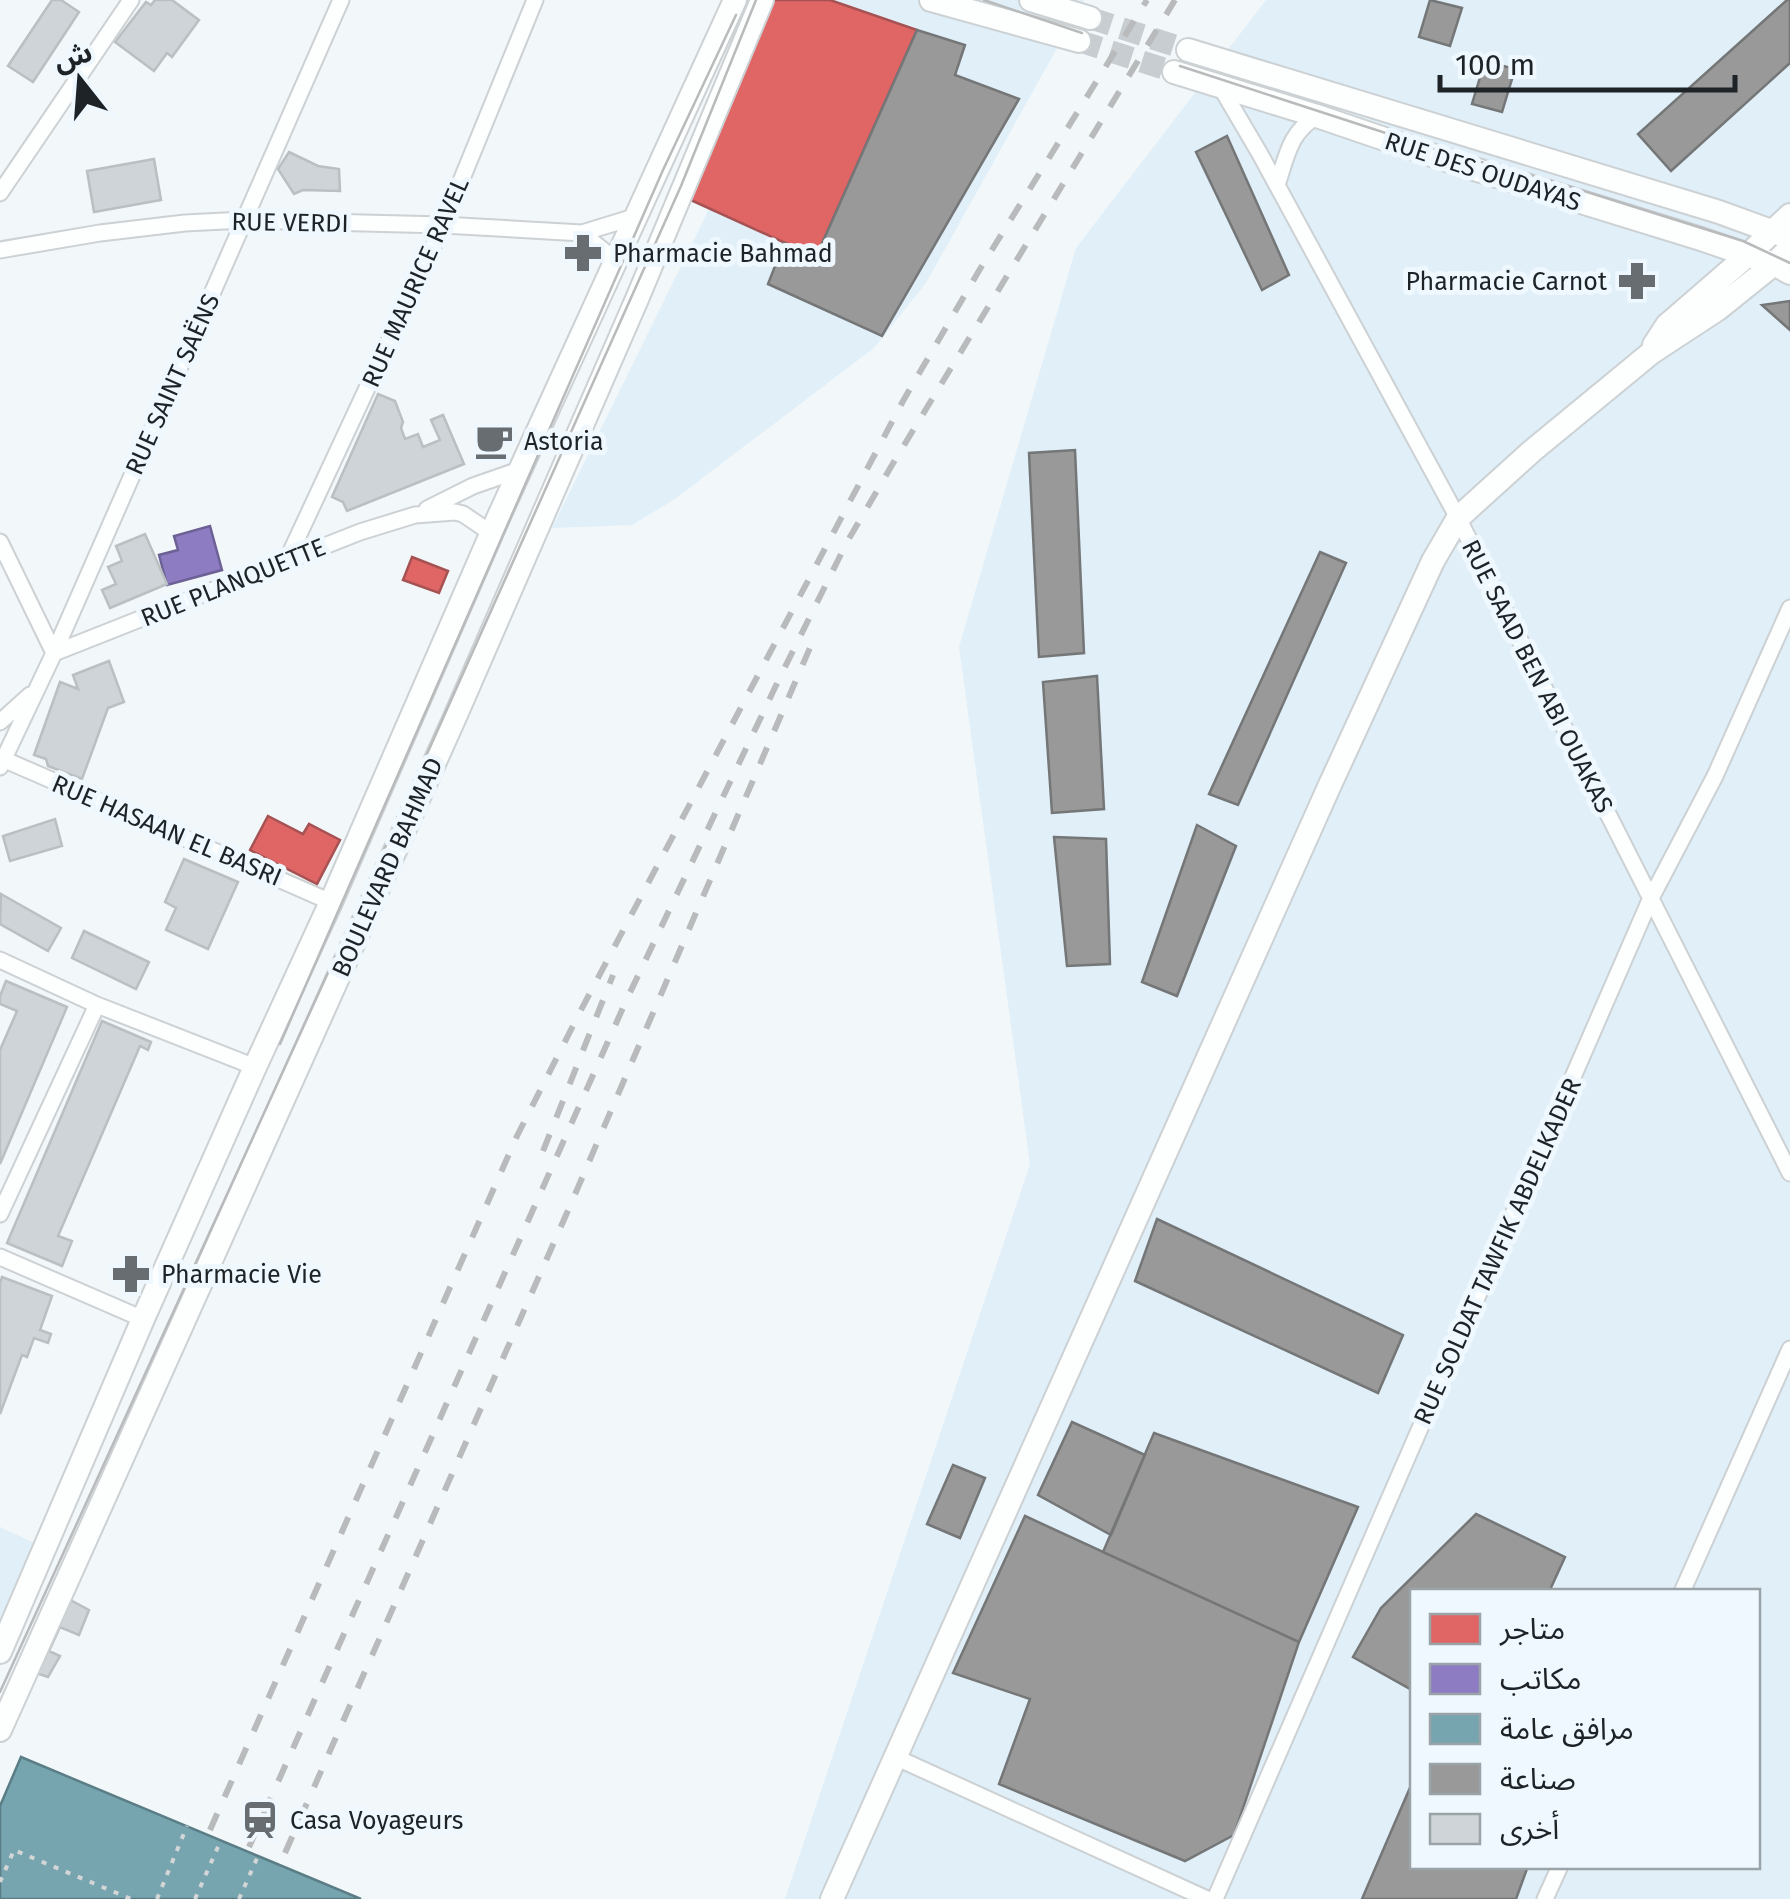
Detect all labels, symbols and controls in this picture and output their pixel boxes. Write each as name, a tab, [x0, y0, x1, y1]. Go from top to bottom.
north arrow	[30, 30, 130, 130]
scale bar	[1440, 30, 1735, 92]
text: ش	[50, 35, 96, 78]
text: 100 m	[1455, 47, 1535, 83]
street label: RUE DES OUDAYAS	[1381, 126, 1584, 218]
street label: RUE MAURICE RAVEL	[356, 173, 476, 392]
street label: RUE VERDI	[231, 207, 349, 239]
pharmacy icon: Pharmacie Bahmad	[562, 232, 604, 274]
place label: Pharmacie Bahmad	[613, 239, 833, 269]
pharmacy icon: Pharmacie Carnot	[1616, 260, 1658, 302]
place label: Pharmacie Carnot	[1406, 267, 1608, 297]
street label: RUE SAINT SAËNS	[120, 289, 226, 480]
cafe icon: Astoria	[473, 420, 515, 462]
place label: Astoria	[524, 427, 604, 457]
street label: RUE PLANQUETTE	[137, 532, 330, 634]
street label: RUE SAAD BEN ABI OUAKAS	[1455, 535, 1619, 818]
street label: BOULEVARD BAHMAD	[326, 753, 450, 982]
street label: RUE HASAAN EL BASRI	[47, 769, 286, 893]
street label: RUE SOLDAT TAWFIK ABDELKADER	[1408, 1074, 1588, 1429]
pharmacy icon: Pharmacie Vie	[110, 1253, 152, 1295]
place label: Pharmacie Vie	[161, 1260, 322, 1290]
legend	[1410, 1589, 1760, 1869]
text: متاجر	[1499, 1611, 1565, 1647]
text: مكاتب	[1500, 1661, 1581, 1697]
text: مرافق عامة	[1500, 1711, 1634, 1747]
text: صناعة	[1500, 1761, 1576, 1797]
station icon: Casa Voyageurs	[239, 1799, 281, 1841]
place label: Casa Voyageurs	[290, 1806, 464, 1836]
text: أخرى	[1500, 1810, 1559, 1847]

